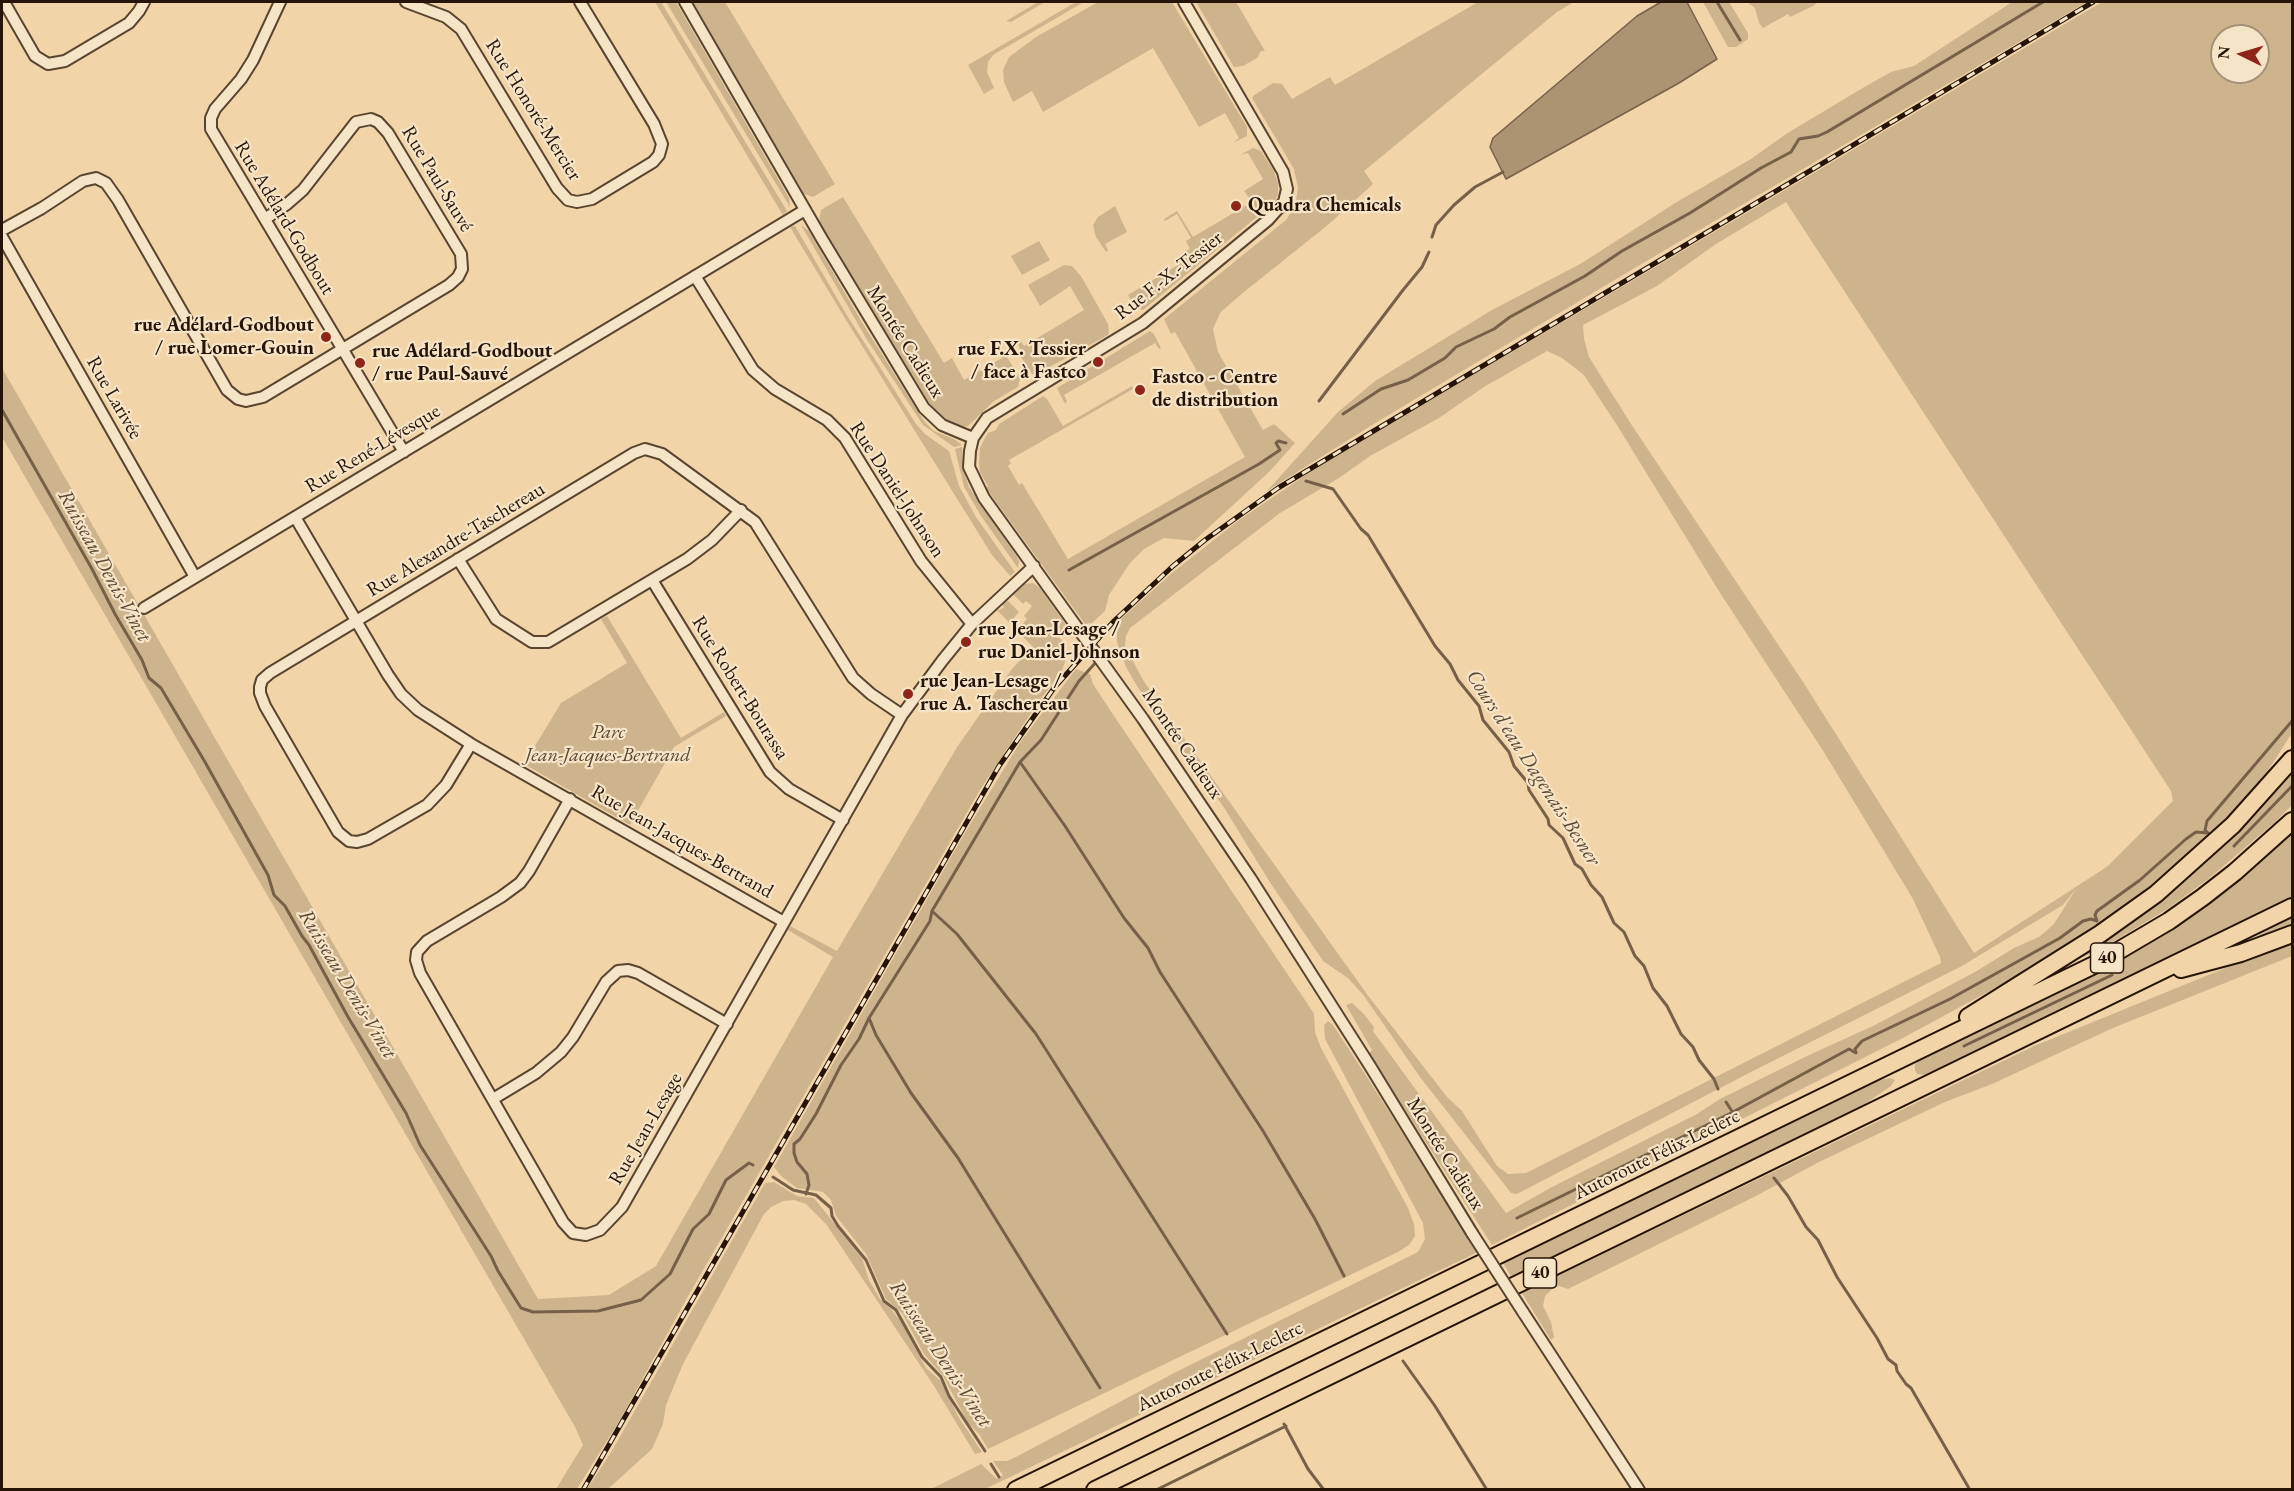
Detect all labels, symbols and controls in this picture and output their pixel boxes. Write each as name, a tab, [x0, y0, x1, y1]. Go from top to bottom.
north arrow	[2210, 24, 2270, 84]
street label: Rue Honoré-Mercier	[480, 35, 586, 185]
text: N	[2213, 45, 2235, 60]
street label: Rue Paul-Sauvé	[396, 122, 478, 236]
street label: Rue Adélard-Godbout	[229, 137, 339, 299]
place label: Quadra Chemicals	[1248, 194, 1401, 218]
marker: Quadra Chemicals	[1229, 199, 1243, 213]
street label: Rue F.-X.-Tessier	[1110, 226, 1228, 326]
street label: Montée Cadieux	[861, 281, 949, 403]
place label: rue Adélard-Godbout / rue Lomer-Gouin	[134, 314, 314, 361]
marker: rue Adélard-Godbout / rue Lomer-Gouin	[319, 330, 333, 344]
place label: rue F.X. Tessier / face à Fastco	[957, 338, 1086, 385]
place label: rue Adélard-Godbout / rue Paul-Sauvé	[372, 340, 552, 387]
street label: Rue Larivée	[81, 352, 147, 444]
marker: rue F.X. Tessier / face à Fastco	[1091, 355, 1105, 369]
marker: rue Adélard-Godbout / rue Paul-Sauvé	[353, 356, 367, 370]
place label: Fastco - Centre de distribution	[1152, 366, 1278, 413]
marker: Fastco - Centre de distribution	[1133, 383, 1147, 397]
street label: Rue René-Lévesque	[301, 399, 445, 499]
street label: Rue Daniel-Johnson	[844, 417, 950, 563]
street label: Rue Alexandre-Taschereau	[363, 477, 549, 603]
water label: Ruisseau Denis-Vinet	[52, 486, 156, 646]
street label: Rue Robert-Bourassa	[686, 612, 794, 764]
place label: rue Jean-Lesage / rue Daniel-Johnson	[978, 618, 1140, 665]
marker: rue Jean-Lesage / rue Daniel-Johnson	[959, 635, 973, 649]
water label: Cours d'eau Dagenais-Besner	[1460, 665, 1606, 871]
place label: rue Jean-Lesage / rue A. Taschereau	[920, 670, 1068, 717]
street label: Montée Cadieux	[1136, 684, 1228, 804]
marker: rue Jean-Lesage / rue A. Taschereau	[901, 687, 915, 701]
park label: Parc Jean-Jacques-Bertrand	[525, 721, 691, 768]
street label: Rue Jean-Jacques-Bertrand	[587, 780, 777, 904]
water label: Ruisseau Denis-Vinet	[292, 905, 402, 1063]
road number: 40	[2090, 943, 2124, 973]
street label: Rue Jean-Lesage	[604, 1069, 688, 1189]
street label: Montée Cadieux	[1401, 1093, 1489, 1215]
street label: Autoroute Félix-Leclerc	[1570, 1104, 1744, 1206]
road number: 40	[1524, 1258, 1556, 1288]
water label: Ruisseau Denis-Vinet	[883, 1276, 997, 1432]
street label: Autoroute Félix-Leclerc	[1133, 1316, 1307, 1418]

